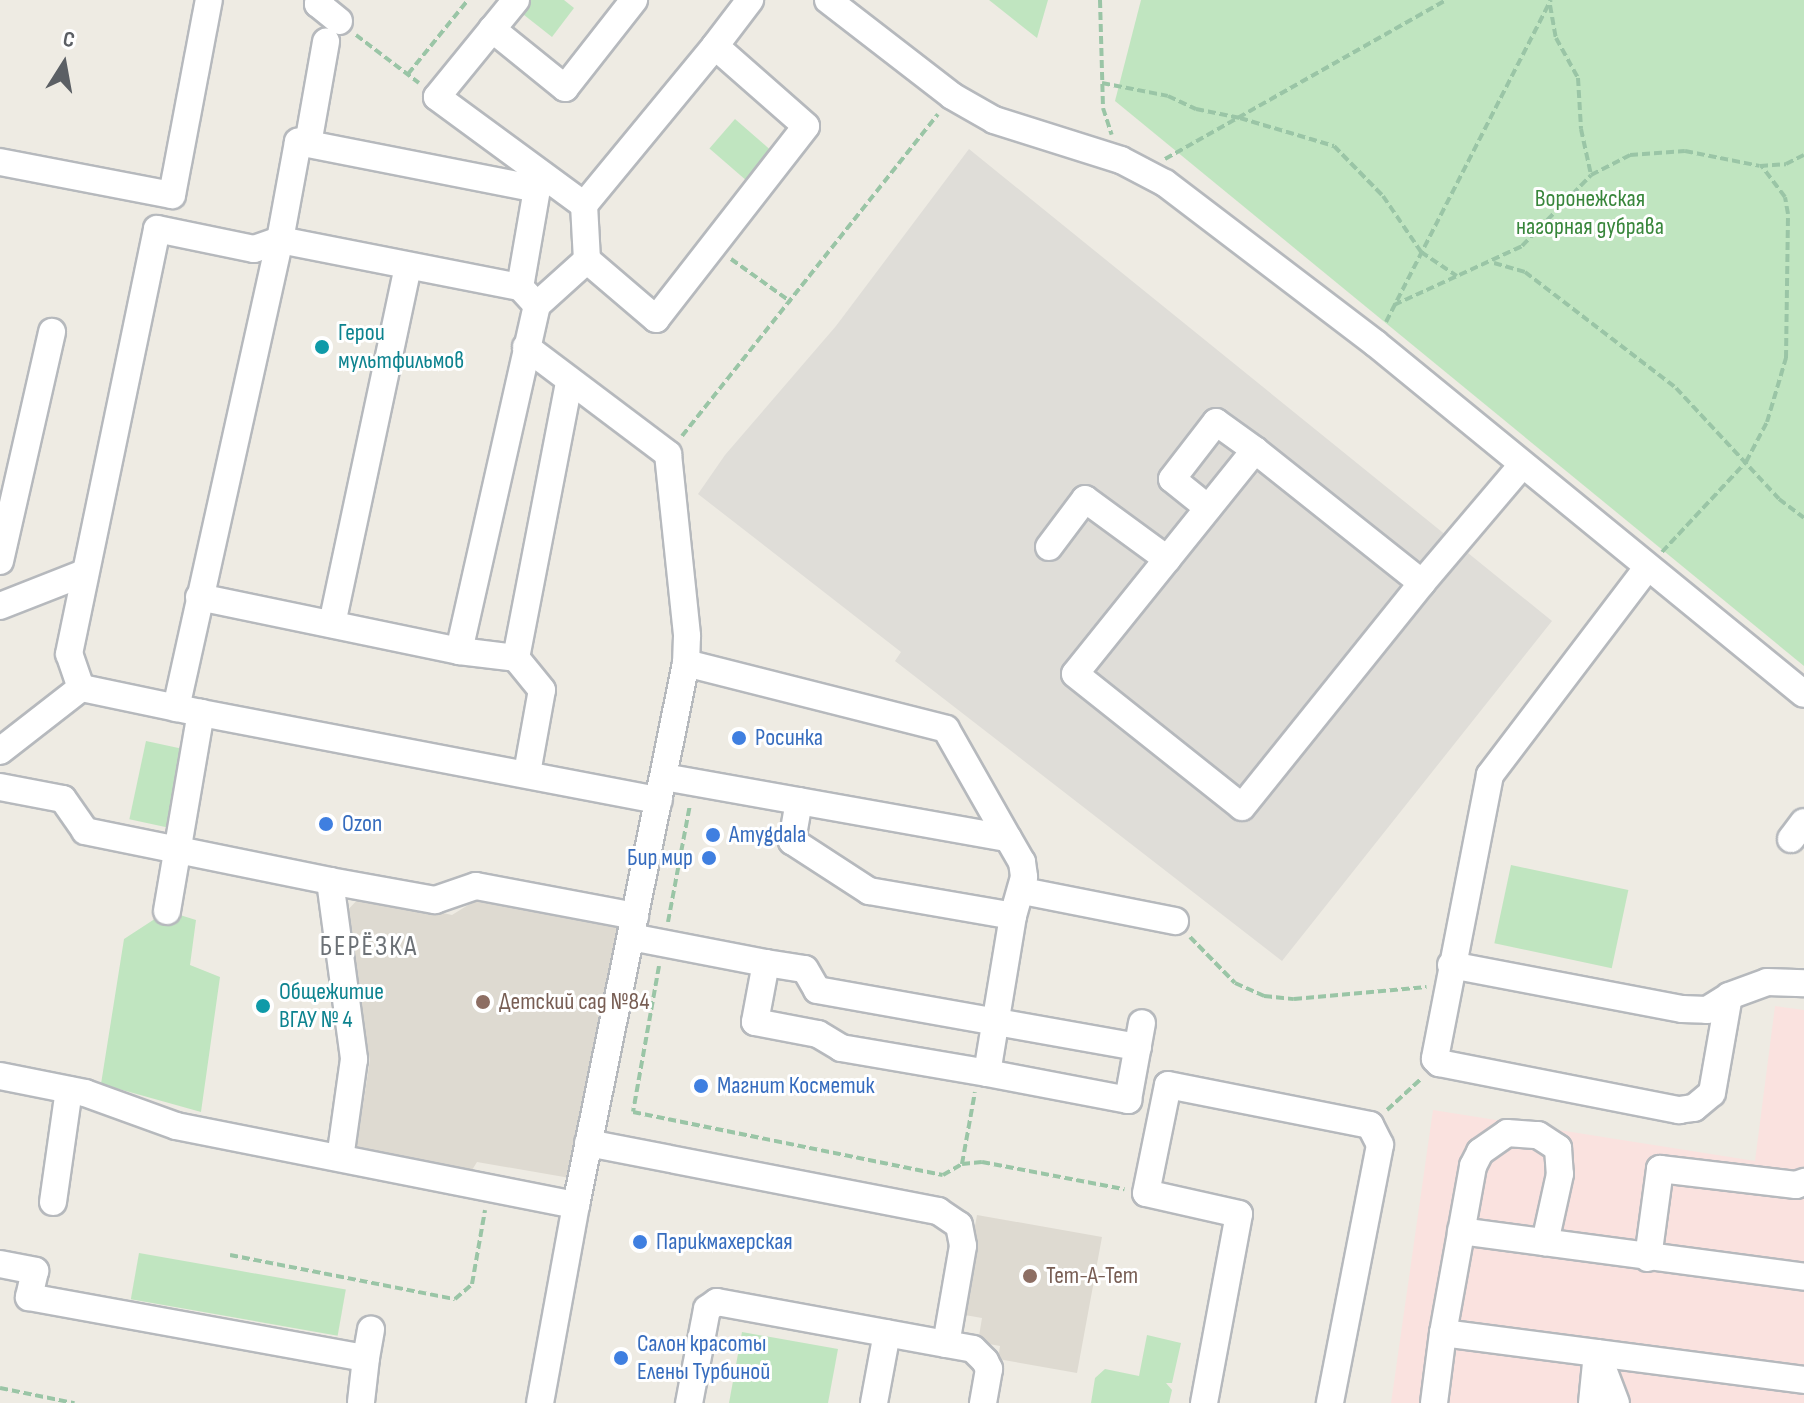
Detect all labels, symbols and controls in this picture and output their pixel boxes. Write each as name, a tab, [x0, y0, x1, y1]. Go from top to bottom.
north arrow	[24, 24, 104, 104]
text: С	[61, 26, 77, 54]
park label: Воронежская нагорная дубрава	[1516, 185, 1664, 241]
place label: Герои мультфильмов	[338, 319, 464, 375]
marker: Герои мультфильмов	[313, 338, 331, 356]
place label: Росинка	[755, 724, 823, 752]
marker: Росинка	[730, 729, 748, 747]
place label: Ozon	[342, 810, 382, 838]
marker: Ozon	[317, 815, 335, 833]
place label: Amygdala	[729, 821, 806, 849]
marker: Amygdala	[704, 826, 722, 844]
place label: Бир мир	[627, 844, 693, 872]
marker: Бир мир	[700, 849, 718, 867]
district label: БЕРЁЗКА	[320, 930, 418, 964]
place label: Общежитие ВГАУ № 4	[279, 978, 384, 1034]
place label: Детский сад №84	[499, 988, 649, 1016]
marker: Детский сад №84	[474, 993, 492, 1011]
marker: Общежитие ВГАУ № 4	[254, 997, 272, 1015]
place label: Магнит Косметик	[717, 1072, 875, 1100]
marker: Магнит Косметик	[692, 1077, 710, 1095]
place label: Парикмахерская	[656, 1228, 793, 1256]
marker: Парикмахерская	[631, 1233, 649, 1251]
place label: Тет-А-Тет	[1046, 1262, 1138, 1290]
marker: Тет-А-Тет	[1021, 1267, 1039, 1285]
place label: Салон красоты Елены Турбиной	[637, 1330, 770, 1386]
marker: Салон красоты Елены Турбиной	[612, 1349, 630, 1367]

